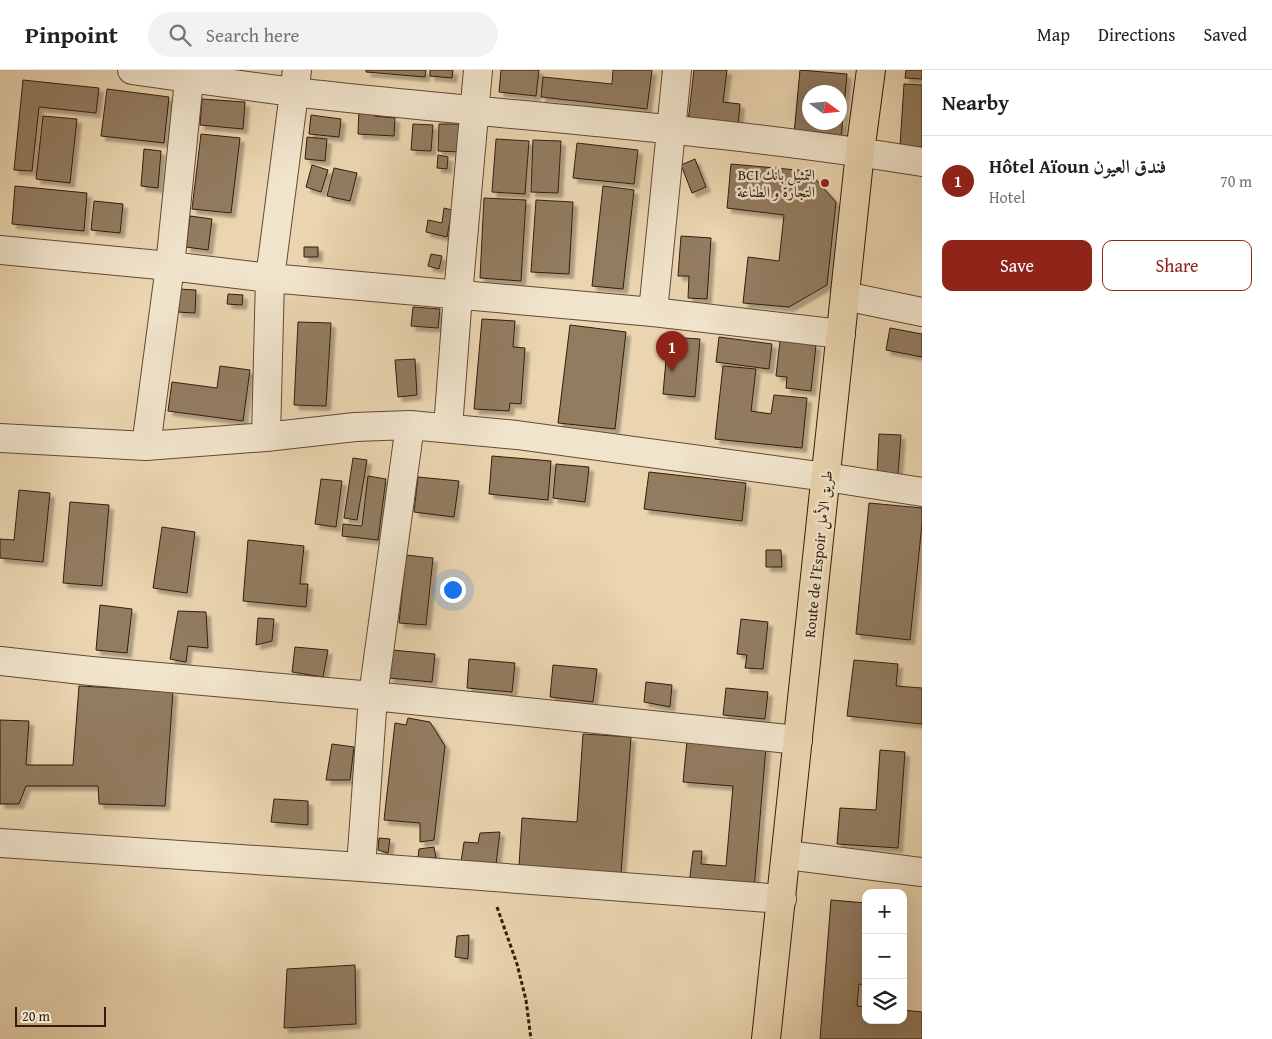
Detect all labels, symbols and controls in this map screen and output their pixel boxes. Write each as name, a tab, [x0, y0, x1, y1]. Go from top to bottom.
search box	[148, 12, 498, 57]
text: Pinpoint	[25, 17, 118, 52]
icon: search	[166, 21, 194, 49]
text: Search here	[206, 21, 299, 49]
text: Map	[1037, 21, 1070, 48]
text: Directions	[1098, 21, 1175, 48]
text: Saved	[1203, 21, 1247, 48]
north arrow	[802, 85, 847, 130]
text: Nearby	[942, 87, 1009, 118]
text: Hôtel Aïoun فندق العيون	[989, 152, 1166, 180]
place label: BCI التمثيل بانك التجارة و الطناعة	[737, 164, 815, 202]
text: 1	[954, 169, 962, 193]
text: 70 m	[1220, 169, 1252, 193]
marker: BCI التمثيل بانك التجارة و الطناعة	[819, 177, 831, 189]
text: Hotel	[989, 185, 1025, 209]
button: Save	[942, 240, 1092, 291]
button: Share	[1102, 240, 1252, 291]
pin: 1	[656, 331, 688, 372]
street label: Route de l’Espoir طريق الأمل	[799, 469, 838, 639]
your location	[440, 577, 466, 603]
map controls	[862, 889, 907, 1024]
button: +	[862, 889, 907, 934]
button: −	[862, 934, 907, 979]
button: layers	[862, 979, 907, 1024]
scale bar	[15, 1004, 106, 1027]
text: 20 m	[22, 1006, 50, 1026]

